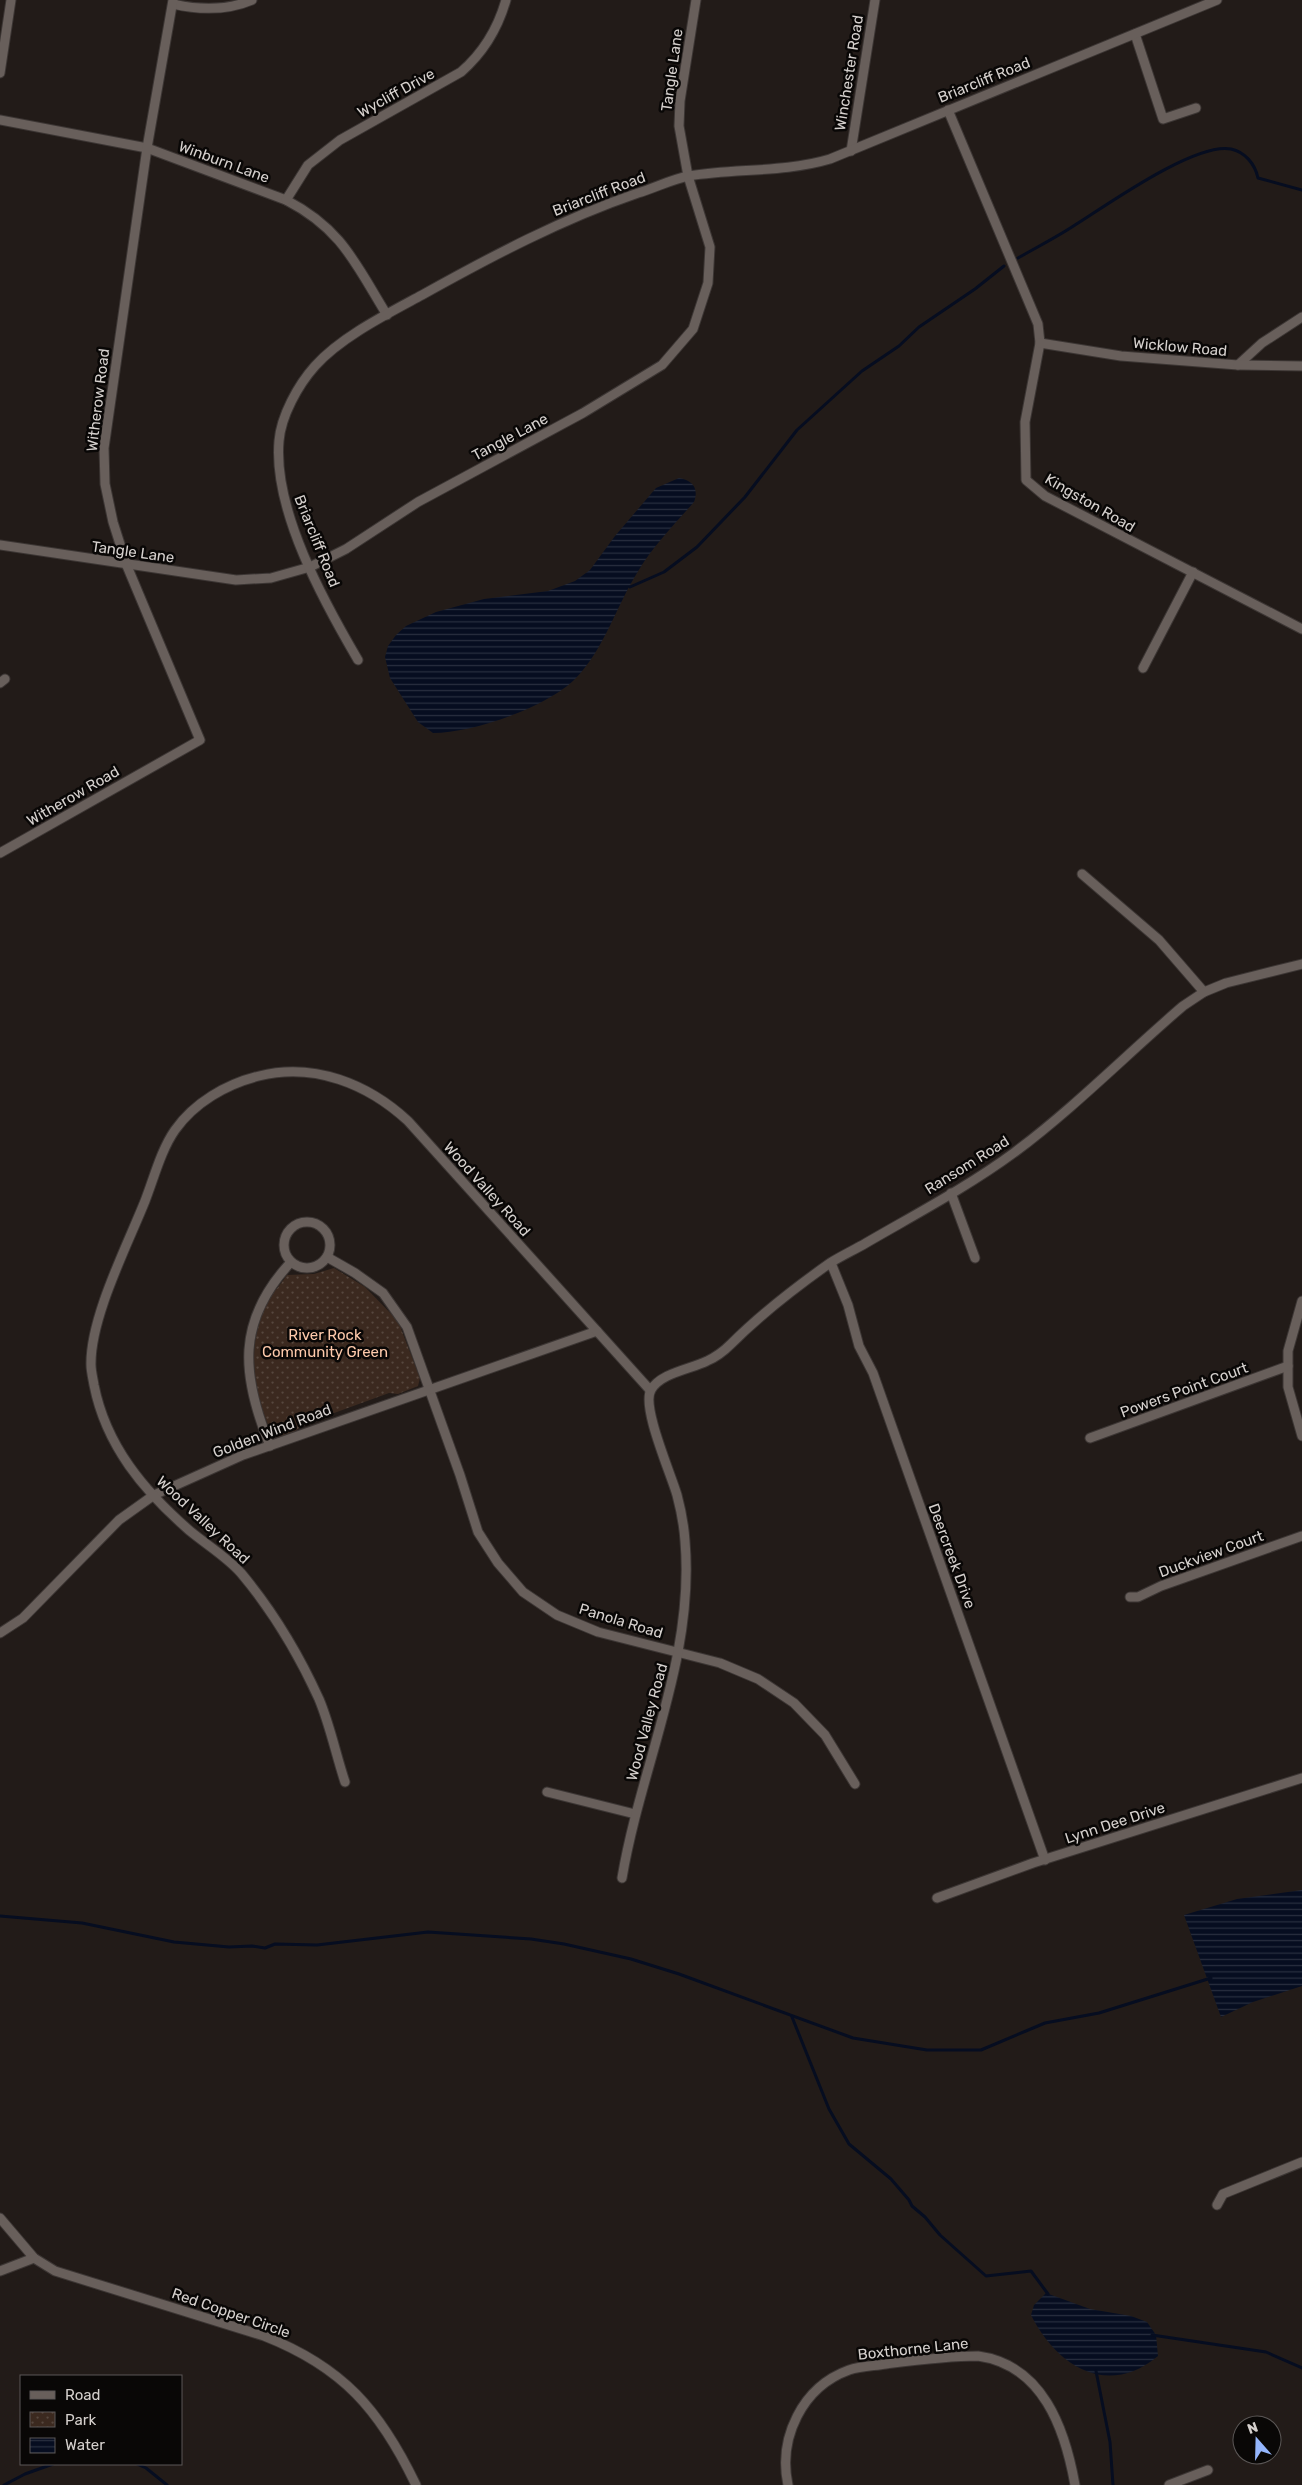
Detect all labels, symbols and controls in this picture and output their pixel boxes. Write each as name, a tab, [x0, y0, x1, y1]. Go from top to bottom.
street label: Winchester Road	[831, 14, 867, 132]
street label: Tangle Lane	[657, 27, 687, 113]
street label: Briarcliff Road	[935, 53, 1033, 107]
street label: Wycliff Drive	[354, 64, 438, 122]
street label: Winburn Lane	[176, 137, 272, 187]
street label: Briarcliff Road	[550, 168, 648, 220]
street label: Wicklow Road	[1132, 334, 1228, 360]
street label: Witherow Road	[83, 347, 113, 453]
street label: Tangle Lane	[469, 409, 551, 465]
street label: Kingston Road	[1042, 470, 1138, 536]
street label: Briarcliff Road	[290, 492, 344, 590]
street label: Tangle Lane	[90, 537, 176, 567]
street label: Witherow Road	[24, 762, 122, 830]
street label: Ransom Road	[922, 1132, 1012, 1198]
street label: Wood Valley Road	[440, 1138, 534, 1240]
park label: River Rock Community Green	[262, 1326, 388, 1361]
street label: Powers Point Court	[1118, 1358, 1250, 1421]
street label: Golden Wind Road	[210, 1400, 334, 1462]
street label: Wood Valley Road	[153, 1472, 253, 1568]
street label: Deercreek Drive	[925, 1501, 979, 1611]
street label: Duckview Court	[1156, 1527, 1266, 1581]
street label: Panola Road	[577, 1600, 665, 1642]
street label: Wood Valley Road	[623, 1661, 671, 1783]
street label: Lynn Dee Drive	[1063, 1798, 1167, 1848]
street label: Red Copper Circle	[169, 2284, 293, 2342]
street label: Boxthorne Lane	[857, 2334, 969, 2364]
legend	[20, 2375, 182, 2465]
text: Road	[65, 2386, 101, 2404]
text: Park	[65, 2411, 96, 2429]
north arrow	[1232, 2415, 1282, 2465]
text: N	[1245, 2419, 1260, 2438]
text: Water	[65, 2436, 105, 2454]

